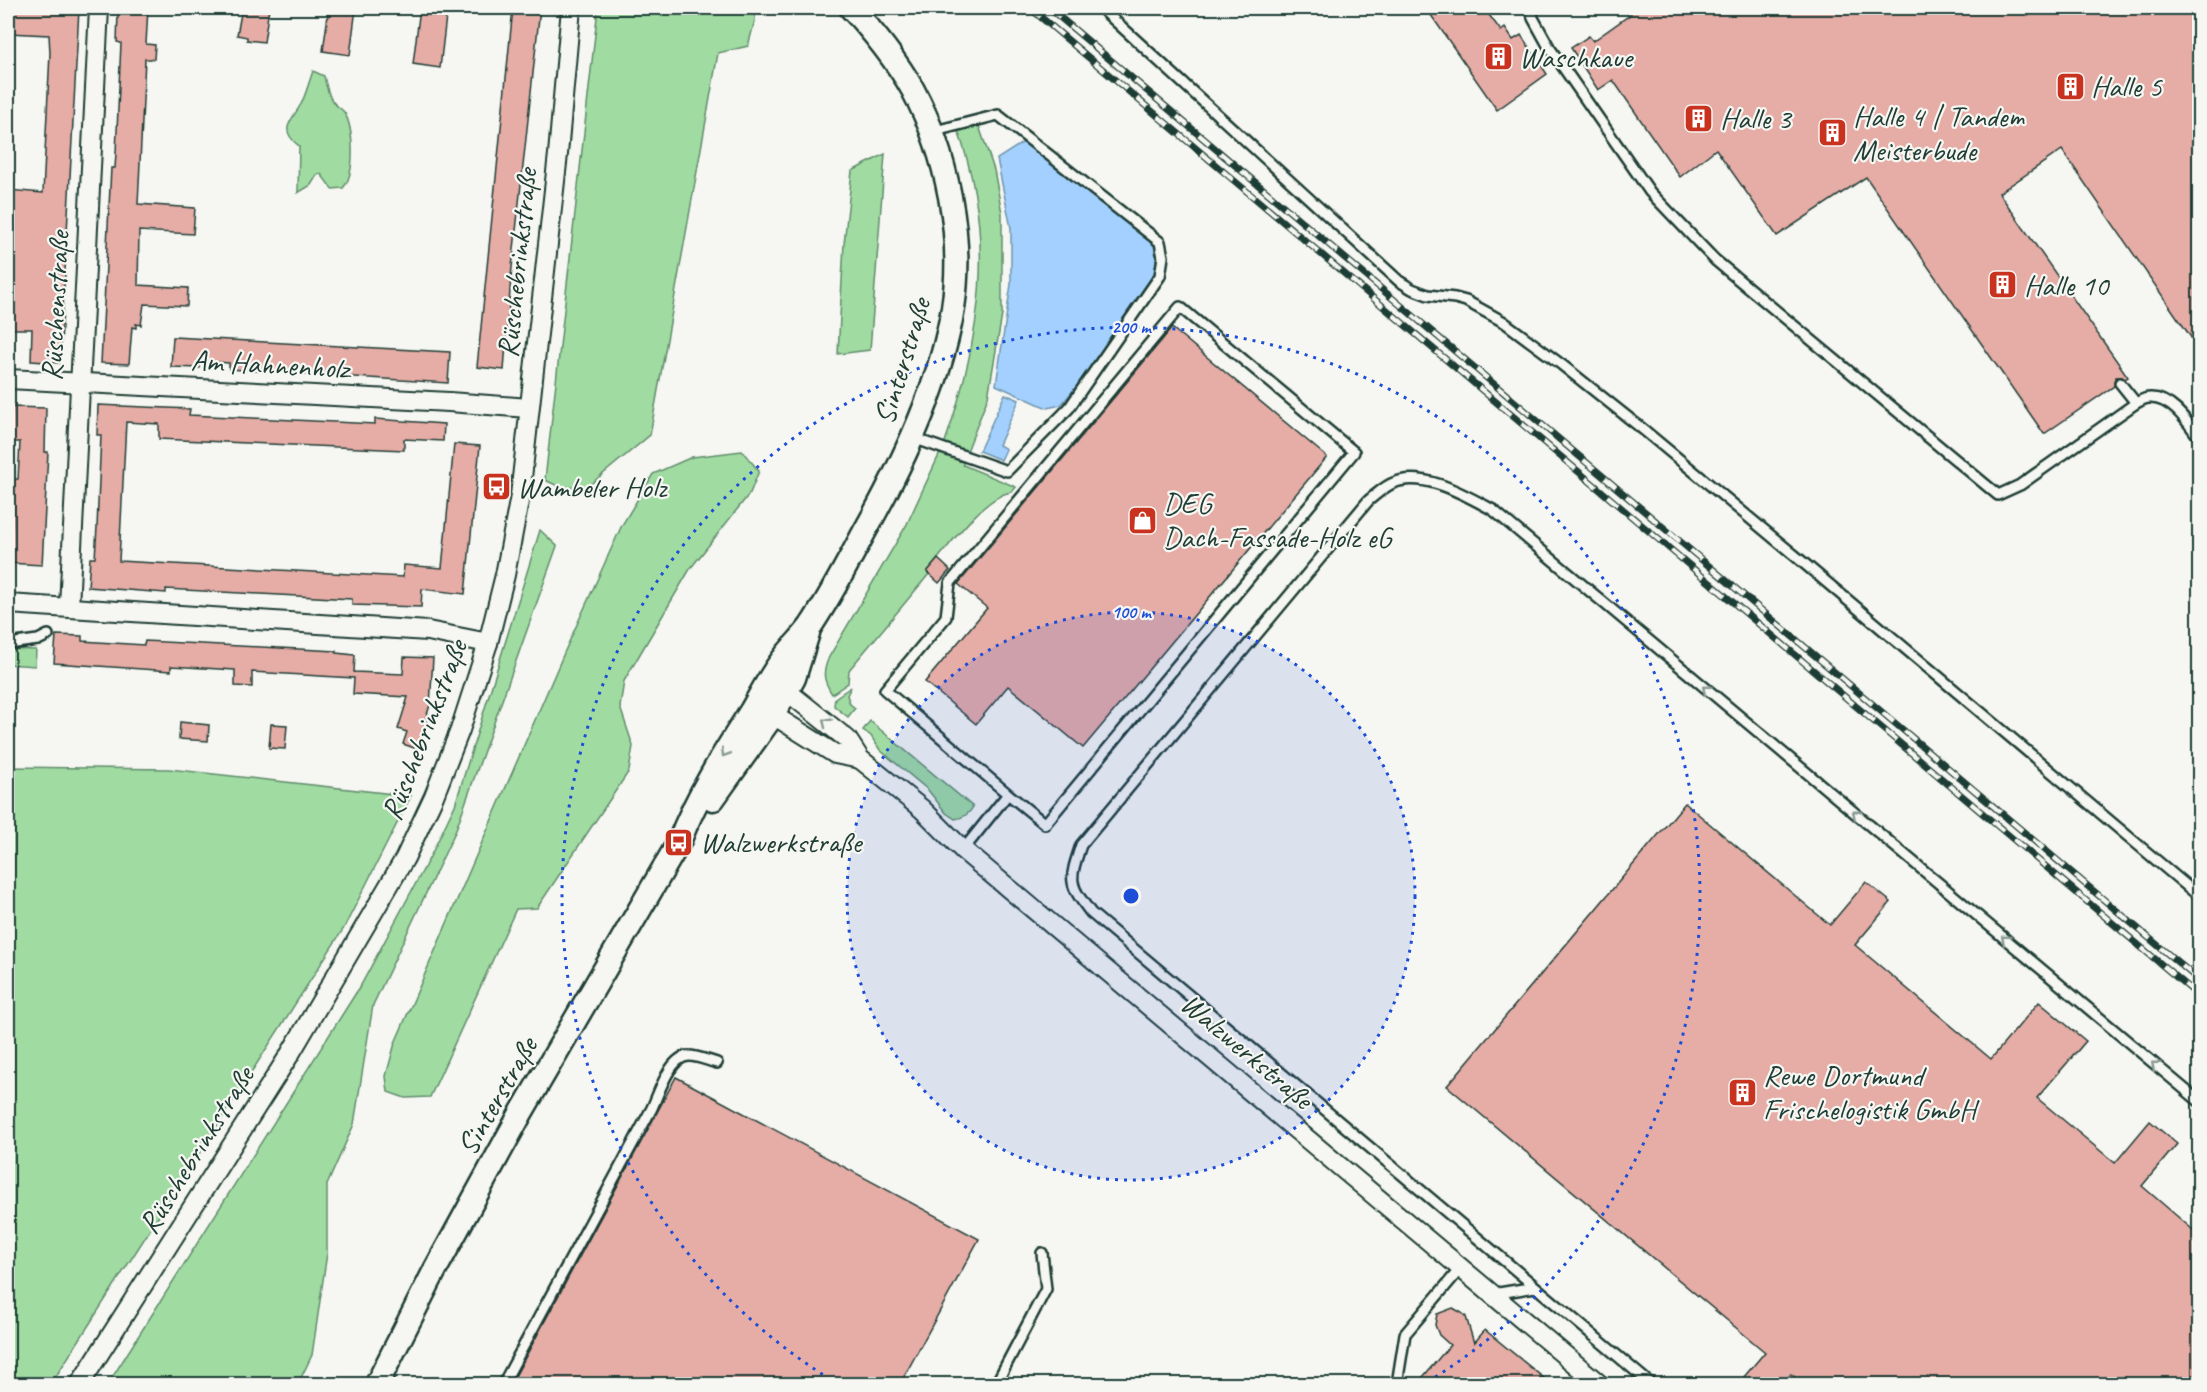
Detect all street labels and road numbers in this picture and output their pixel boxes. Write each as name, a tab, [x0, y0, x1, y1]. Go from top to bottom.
street label: Rüschebrinkstraße	[488, 164, 546, 360]
street label: Rüschenstraße	[32, 228, 78, 382]
street label: Sinterstraße	[865, 291, 940, 429]
street label: Am Hahnenholz	[190, 341, 354, 387]
street label: Rüschebrinkstraße	[372, 632, 477, 826]
street label: Walzwerkstraße	[1173, 985, 1323, 1119]
street label: Sinterstraße	[448, 1028, 547, 1162]
street label: Rüschebrinkstraße	[129, 1057, 264, 1241]

